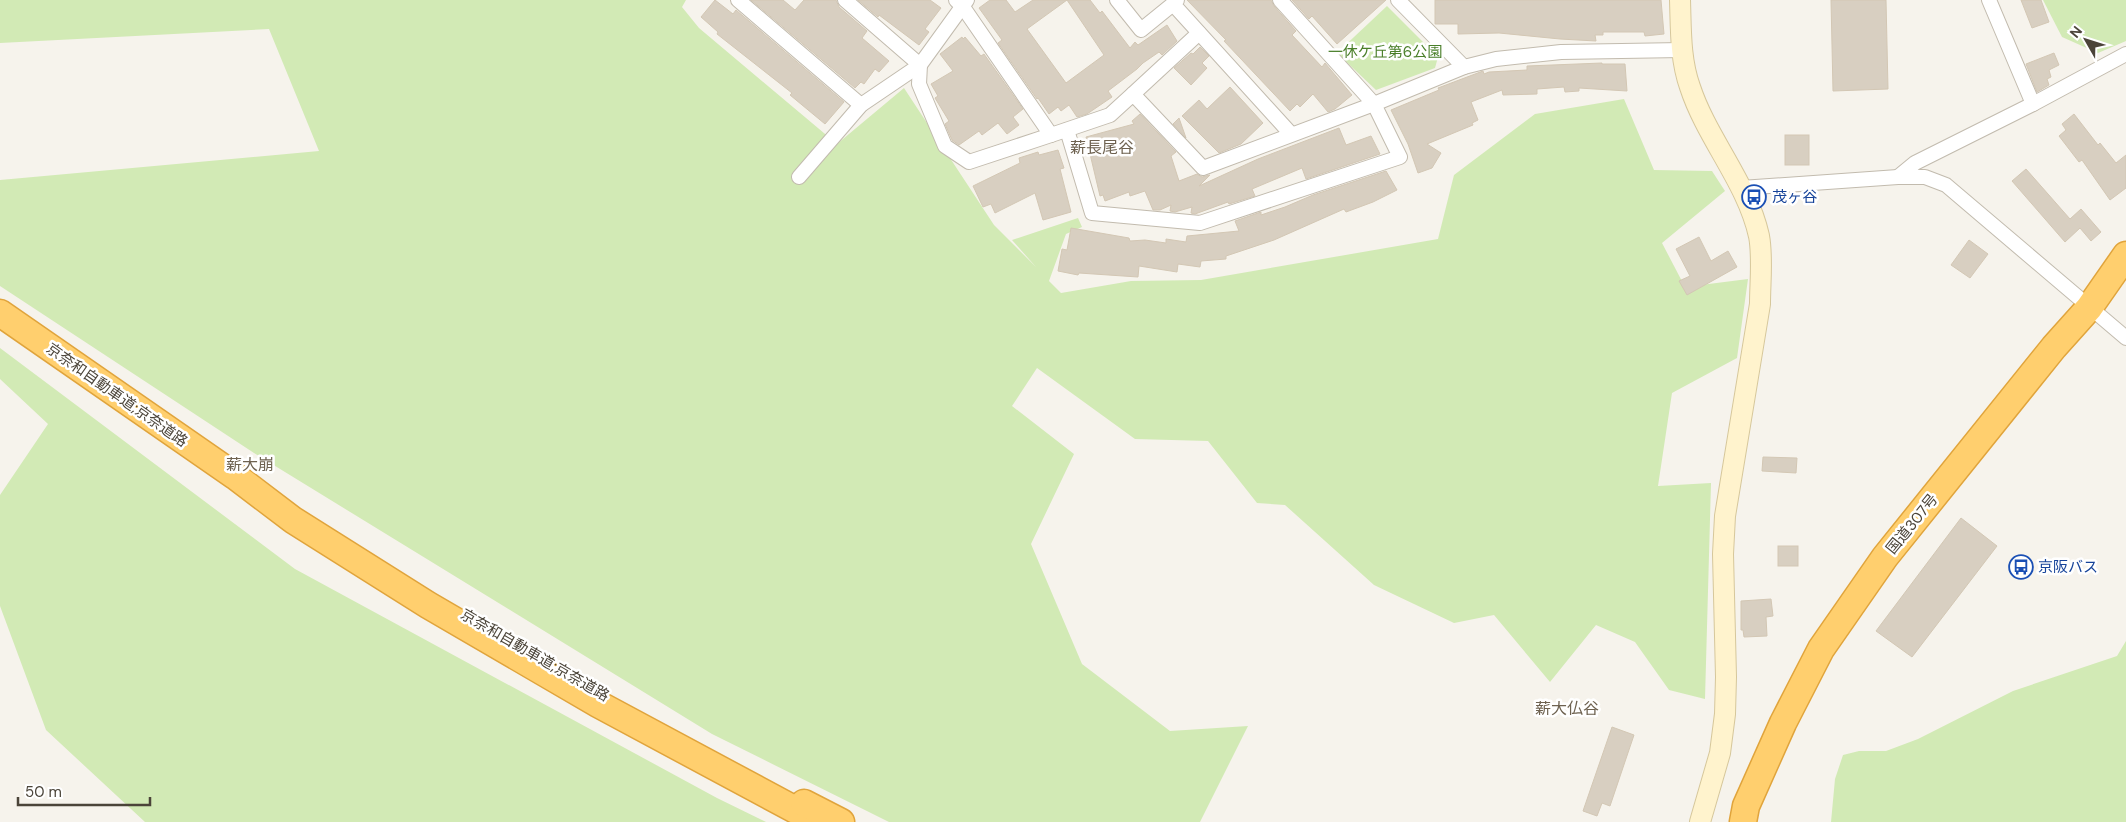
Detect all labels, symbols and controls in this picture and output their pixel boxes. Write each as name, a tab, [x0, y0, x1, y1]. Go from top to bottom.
north arrow	[2061, 15, 2111, 65]
text: N	[2066, 22, 2086, 41]
park label: 一休ケ丘第6公園	[1328, 42, 1442, 62]
district label: 薪長尾谷	[1070, 137, 1134, 158]
bus stop icon: 茂ヶ谷	[1741, 184, 1767, 210]
place label: 茂ヶ谷	[1772, 187, 1817, 207]
street label: 京奈和自動車道;京奈道路	[42, 339, 192, 451]
district label: 薪大崩	[226, 454, 274, 475]
street label: 国道307号	[1882, 490, 1942, 558]
bus stop icon: 京阪バス	[2008, 554, 2034, 580]
place label: 京阪バス	[2038, 557, 2098, 577]
street label: 京奈和自動車道;京奈道路	[457, 604, 613, 706]
district label: 薪大仏谷	[1535, 698, 1599, 719]
scale bar	[18, 774, 150, 806]
text: 50 m	[25, 782, 62, 802]

